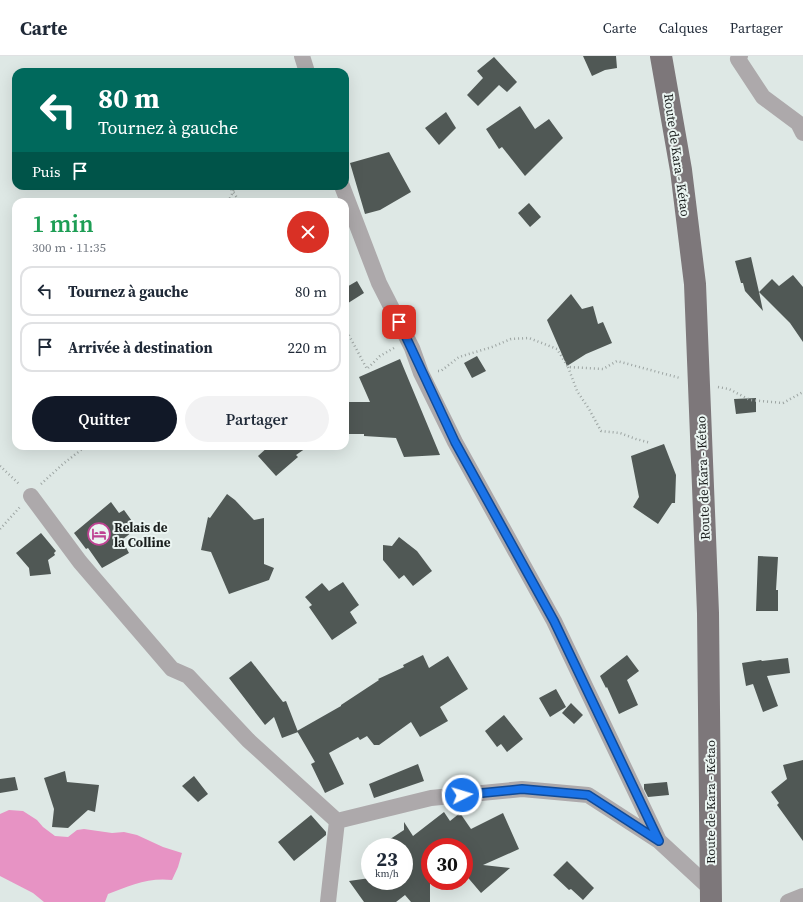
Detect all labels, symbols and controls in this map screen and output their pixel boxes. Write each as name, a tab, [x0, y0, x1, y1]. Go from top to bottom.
text: Carte	[20, 15, 67, 41]
text: Carte	[603, 18, 637, 38]
text: Calques	[659, 18, 708, 38]
text: Partager	[730, 18, 783, 38]
text: 80 m	[98, 79, 160, 117]
icon: left	[32, 84, 84, 136]
street label: Route de Kara - Kétao	[660, 92, 694, 218]
text: Tournez à gauche	[98, 115, 238, 140]
icon: arrive	[69, 160, 91, 182]
text: Puis	[32, 161, 61, 182]
text: 1 min	[32, 207, 94, 240]
button: close	[287, 211, 329, 253]
text: 300 m · 11:35	[32, 239, 106, 256]
icon: left	[34, 280, 56, 302]
text: Tournez à gauche	[68, 281, 188, 302]
text: 80 m	[295, 281, 327, 302]
pin	[382, 305, 416, 339]
icon: arrive	[388, 311, 410, 333]
icon: arrive	[34, 336, 56, 358]
text: Arrivée à destination	[68, 337, 213, 358]
text: 220 m	[287, 337, 327, 358]
button: Quitter	[32, 396, 177, 442]
button: Partager	[185, 396, 329, 442]
street label: Route de Kara - Kétao	[692, 416, 714, 540]
place label: Relais de la Colline	[114, 519, 171, 551]
hotel icon: Relais de la Colline	[86, 521, 112, 547]
street label: Route de Kara - Kétao	[702, 740, 719, 864]
position arrow	[441, 774, 483, 816]
speed limit sign: 30	[421, 838, 473, 890]
text: 23	[376, 845, 398, 873]
text: km/h	[375, 867, 399, 880]

